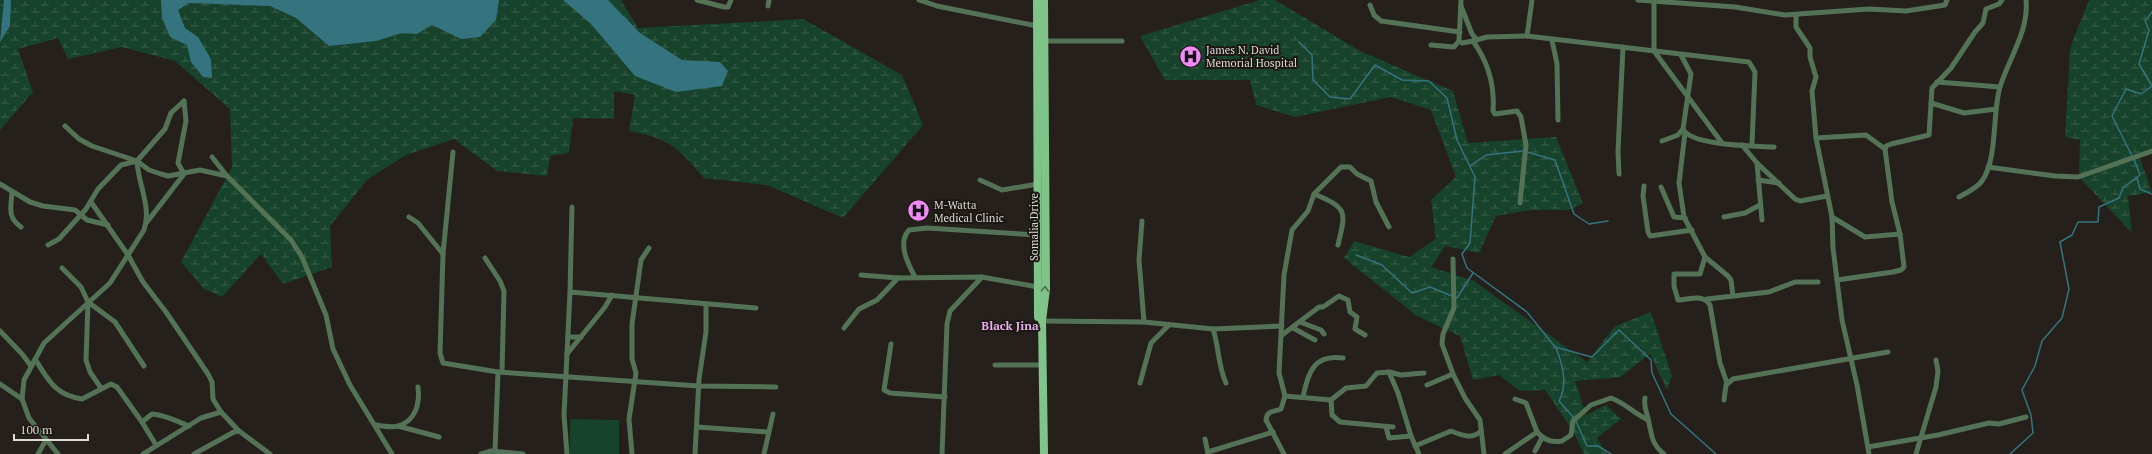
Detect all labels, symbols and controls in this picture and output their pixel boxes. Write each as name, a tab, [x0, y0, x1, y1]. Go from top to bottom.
hospital icon: James N. David Memorial Hospital	[1177, 43, 1203, 69]
place label: James N. David Memorial Hospital	[1206, 43, 1297, 70]
street label: Somalia Drive	[1027, 192, 1041, 261]
hospital icon: M-Watta Medical Clinic	[906, 198, 932, 224]
place label: M-Watta Medical Clinic	[934, 198, 1004, 225]
one-way arrow	[1041, 286, 1050, 292]
district label: Black Jina	[981, 318, 1039, 333]
scale bar	[14, 416, 88, 442]
text: 100 m	[20, 422, 53, 437]

